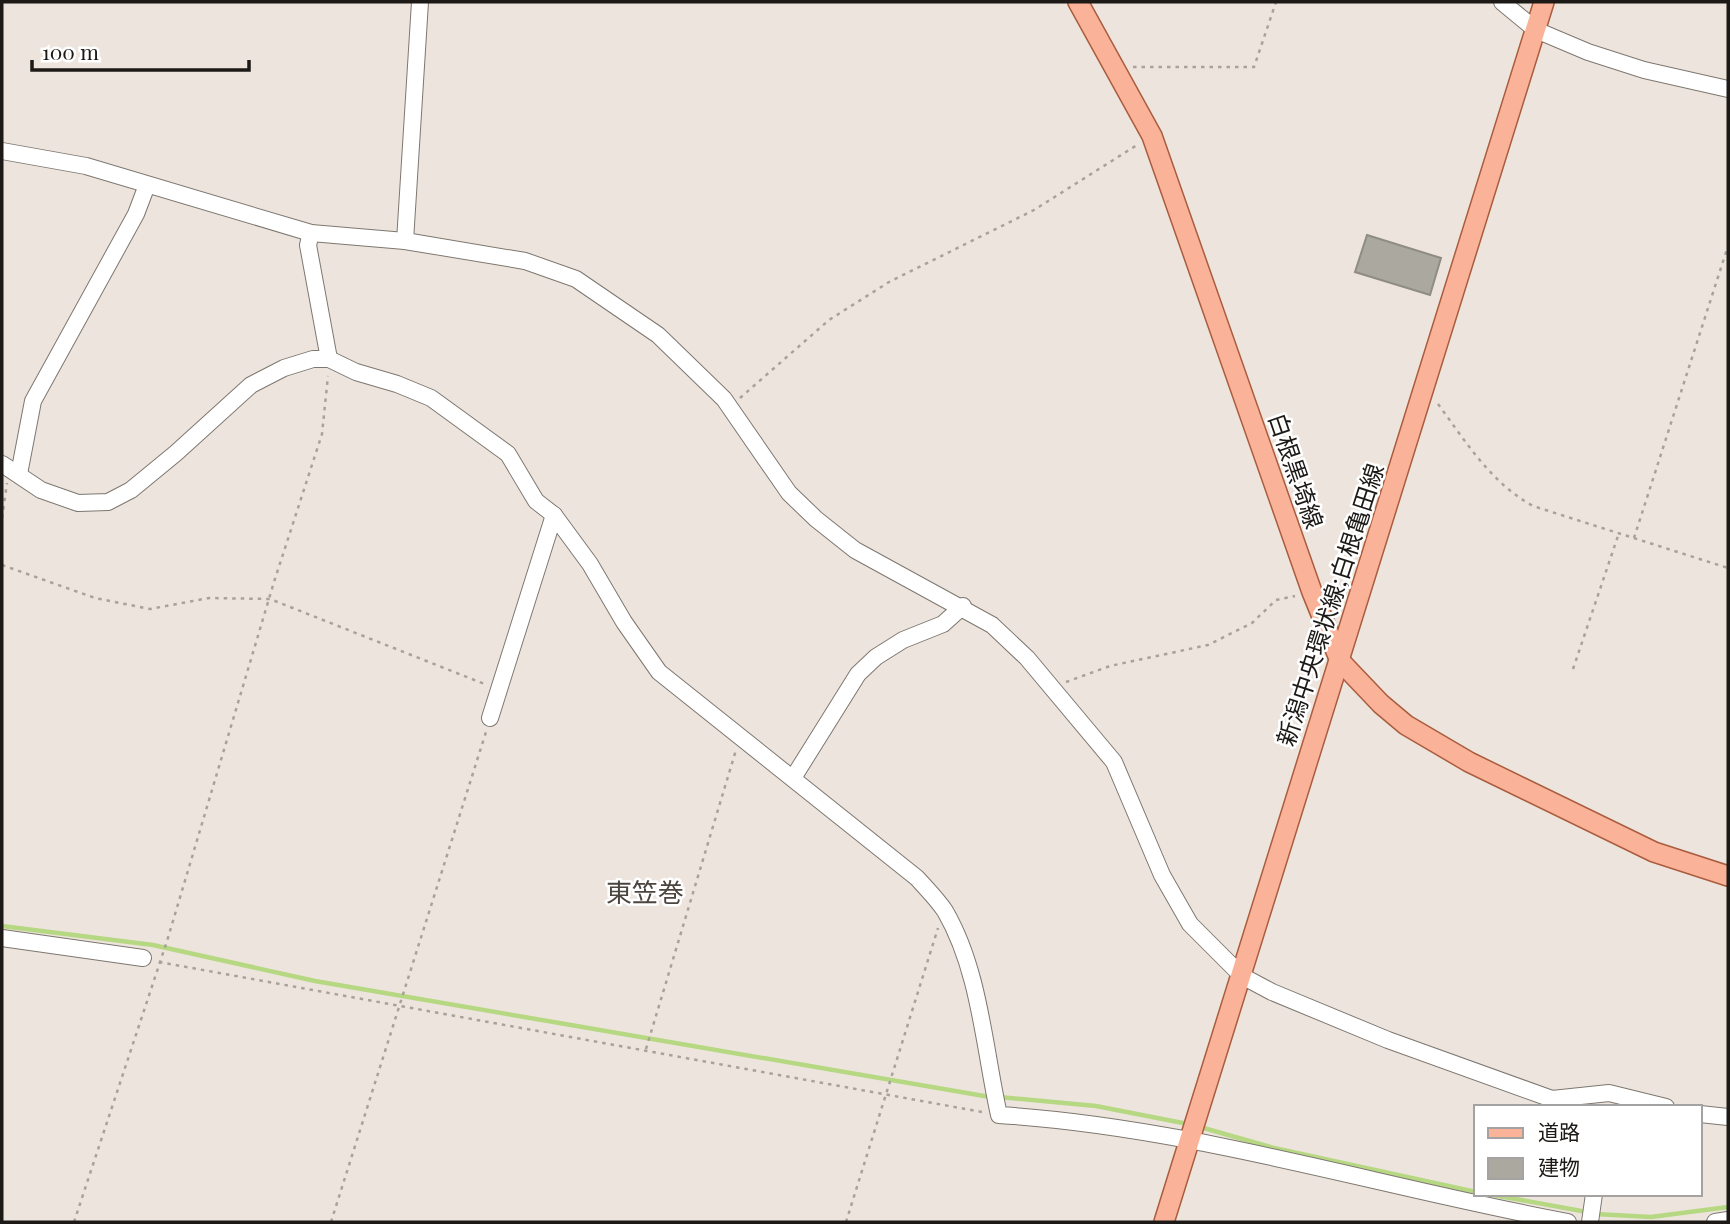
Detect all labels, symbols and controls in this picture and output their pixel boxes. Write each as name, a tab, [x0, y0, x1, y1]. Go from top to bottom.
scale bar	[32, 28, 248, 72]
text: 100 m	[42, 37, 99, 65]
street label: 白根黒埼線	[1262, 408, 1332, 532]
street label: 新潟中央環状線;白根亀田線	[1268, 459, 1390, 750]
district label: 東笠巻	[606, 874, 684, 909]
legend	[1474, 1105, 1702, 1196]
text: 道路	[1538, 1117, 1580, 1145]
text: 建物	[1538, 1152, 1580, 1180]

